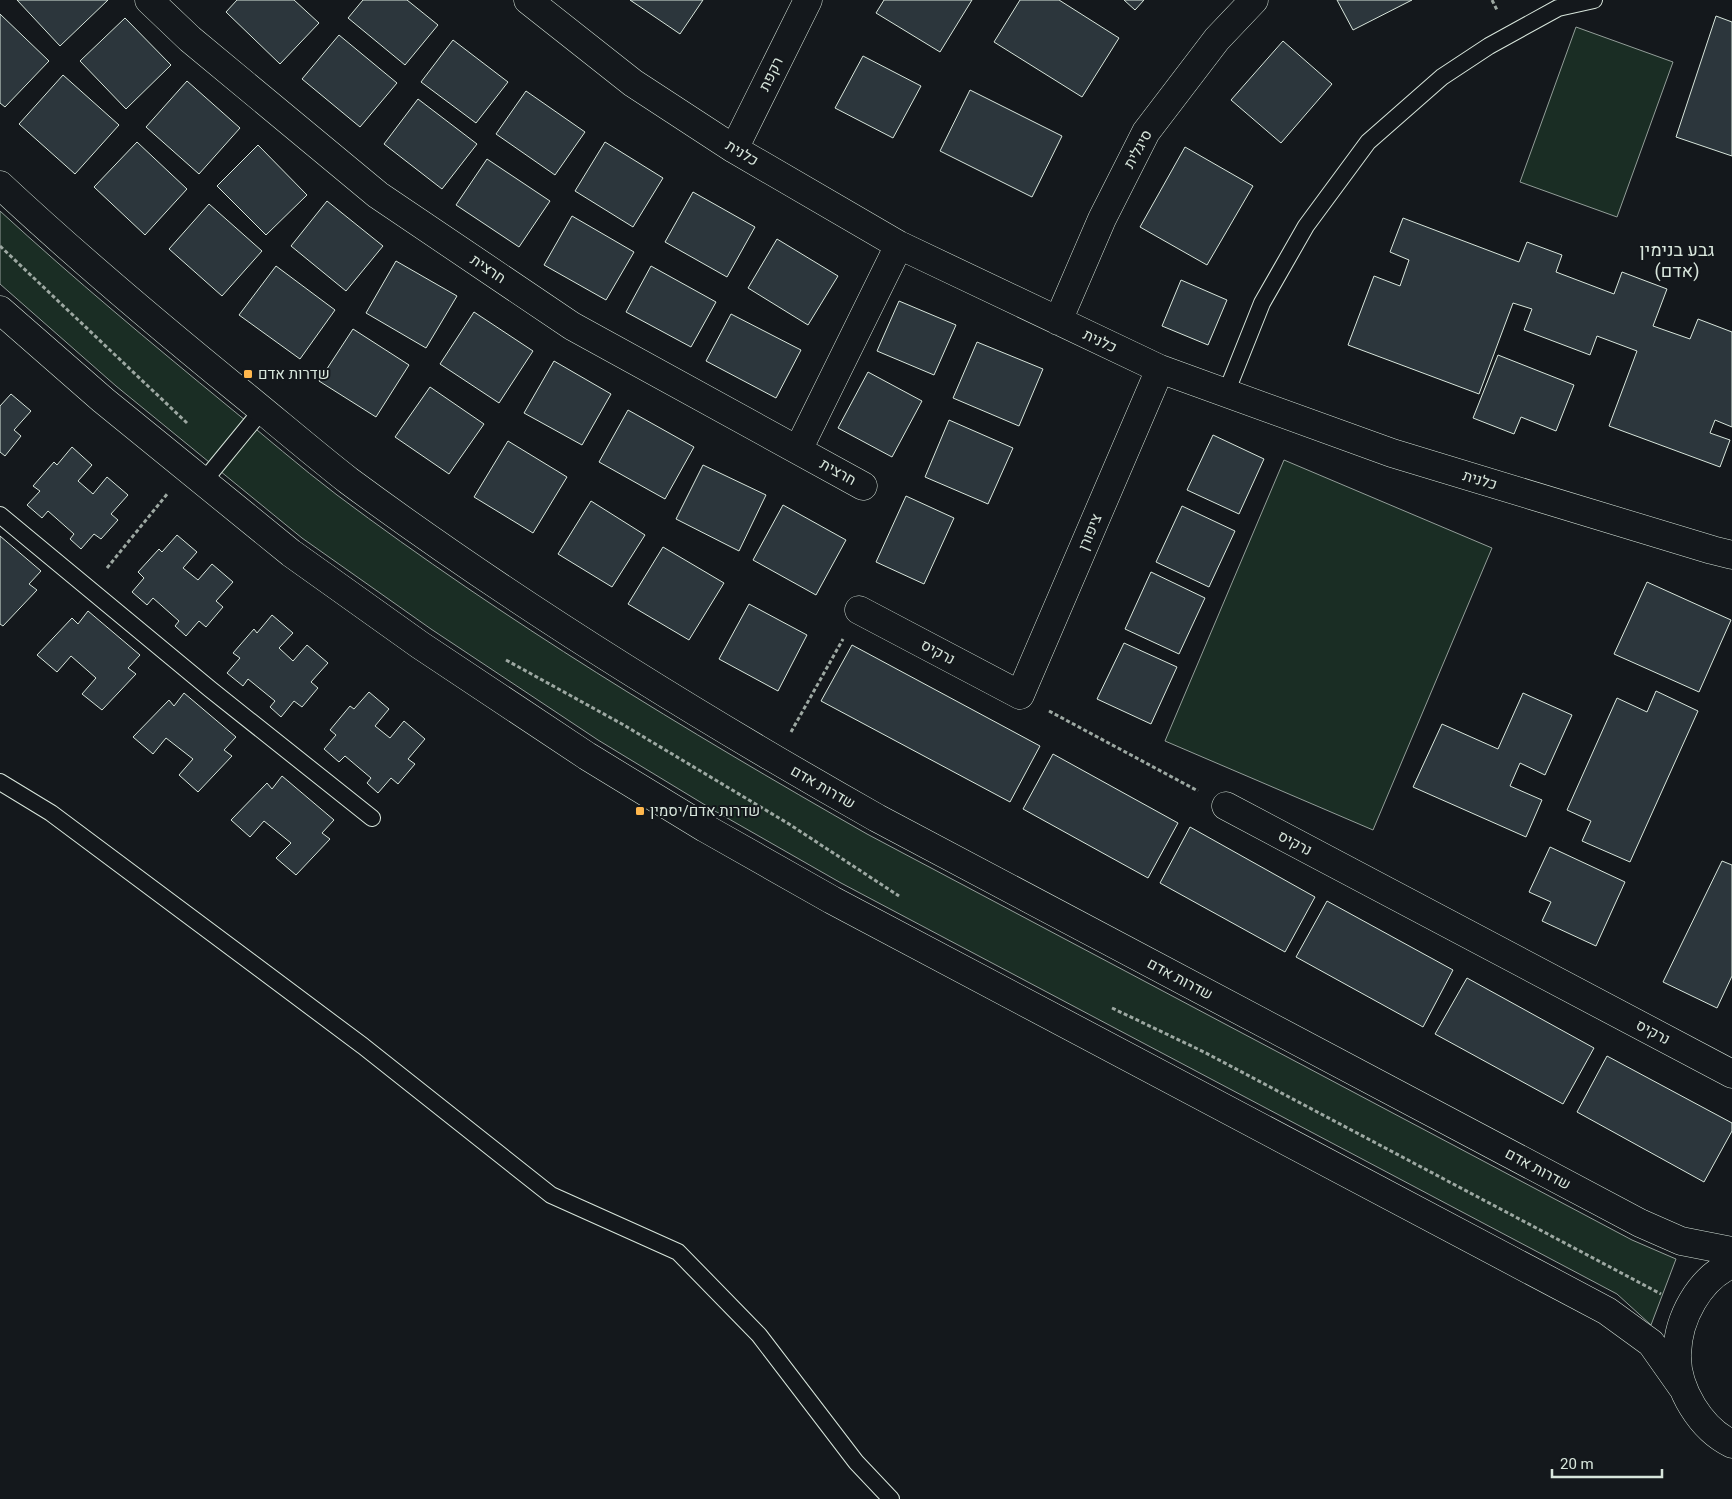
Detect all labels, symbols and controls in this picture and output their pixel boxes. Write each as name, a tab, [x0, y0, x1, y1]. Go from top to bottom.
street label: רקפת	[755, 54, 787, 94]
street label: סיגלית	[1120, 126, 1156, 172]
street label: כלנית	[722, 136, 762, 170]
district label: גבע בנימין (אדם)	[1640, 239, 1714, 282]
street label: חרצית	[467, 251, 509, 287]
street label: כלנית	[1080, 325, 1120, 357]
place label: שדרות אדם	[258, 365, 330, 383]
marker: שדרות אדם	[242, 368, 254, 380]
street label: חרצית	[817, 455, 859, 489]
street label: כלנית	[1461, 466, 1499, 494]
street label: ציפורן	[1074, 511, 1106, 553]
street label: נרקיס	[918, 636, 958, 668]
street label: שדרות אדם	[788, 761, 858, 813]
place label: שדרות אדם/יסמין	[650, 802, 760, 820]
marker: שדרות אדם/יסמין	[634, 805, 646, 817]
street label: נרקיס	[1275, 827, 1315, 859]
street label: שדרות אדם	[1144, 954, 1216, 1004]
street label: נרקיס	[1633, 1016, 1673, 1048]
street label: שדרות אדם	[1502, 1144, 1574, 1194]
scale bar	[1552, 1446, 1662, 1478]
text: 20 m	[1560, 1455, 1594, 1473]

